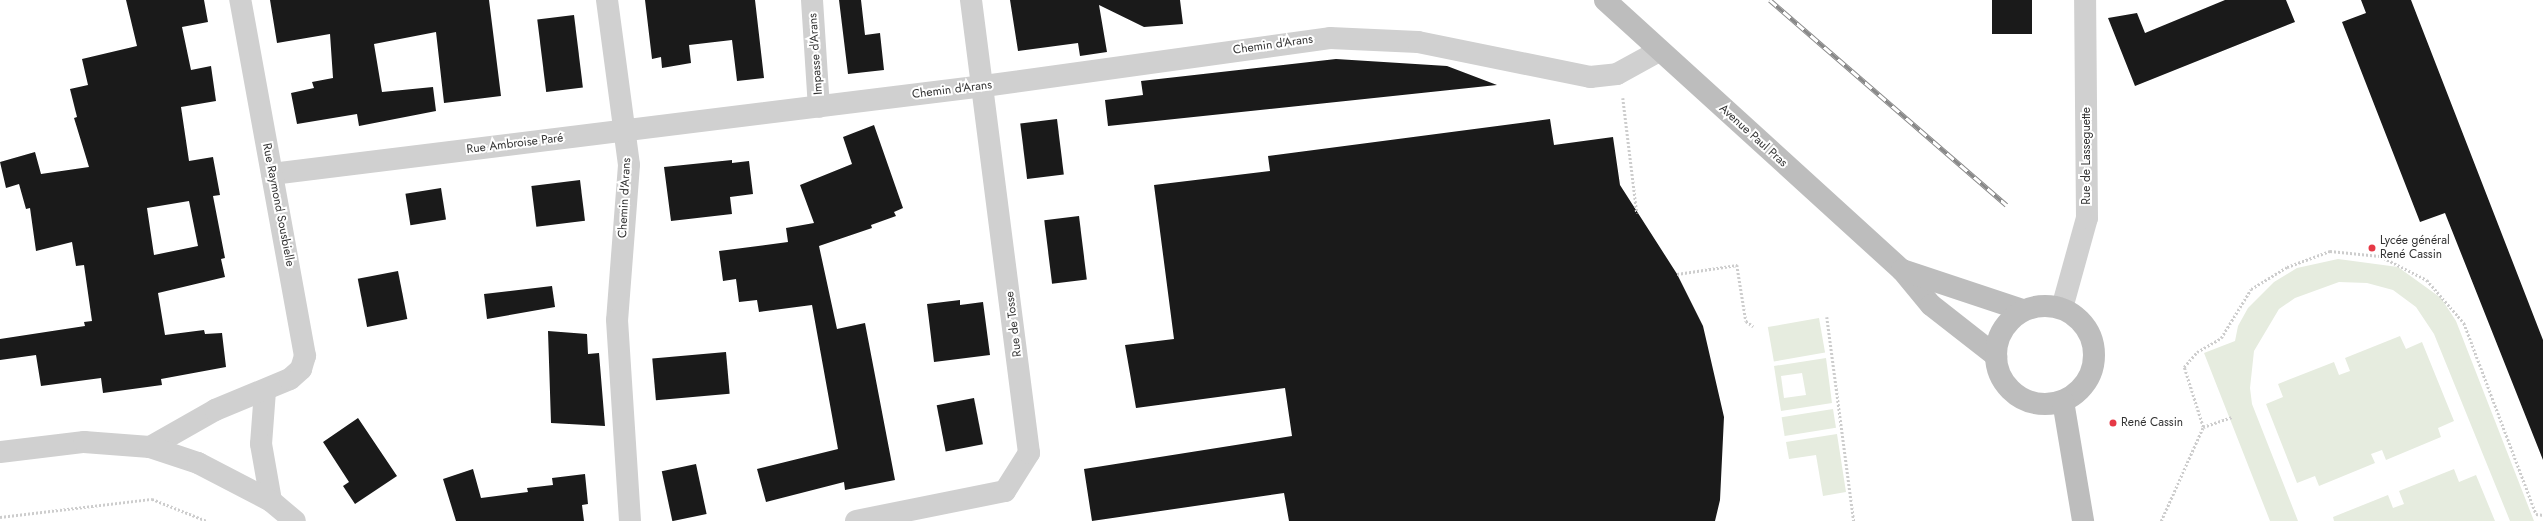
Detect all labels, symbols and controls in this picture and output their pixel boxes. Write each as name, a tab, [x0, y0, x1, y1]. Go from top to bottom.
street label: Impasse d'Arans	[806, 13, 826, 95]
street label: Chemin d'Arans	[1232, 32, 1314, 58]
street label: Chemin d'Arans	[911, 78, 993, 102]
street label: Avenue Paul Pras	[1716, 102, 1790, 170]
street label: Rue de Lasseguette	[2080, 107, 2094, 205]
street label: Rue Ambroise Paré	[466, 131, 564, 157]
street label: Rue Raymond Sousbielle	[259, 142, 297, 268]
street label: Chemin d'Arans	[616, 157, 634, 239]
place label: Lycée général René Cassin	[2380, 234, 2450, 262]
marker: Lycée général René Cassin	[2367, 243, 2377, 253]
street label: Rue de Tosse	[1003, 290, 1025, 358]
place label: René Cassin	[2121, 416, 2183, 430]
marker: René Cassin	[2108, 418, 2118, 428]

